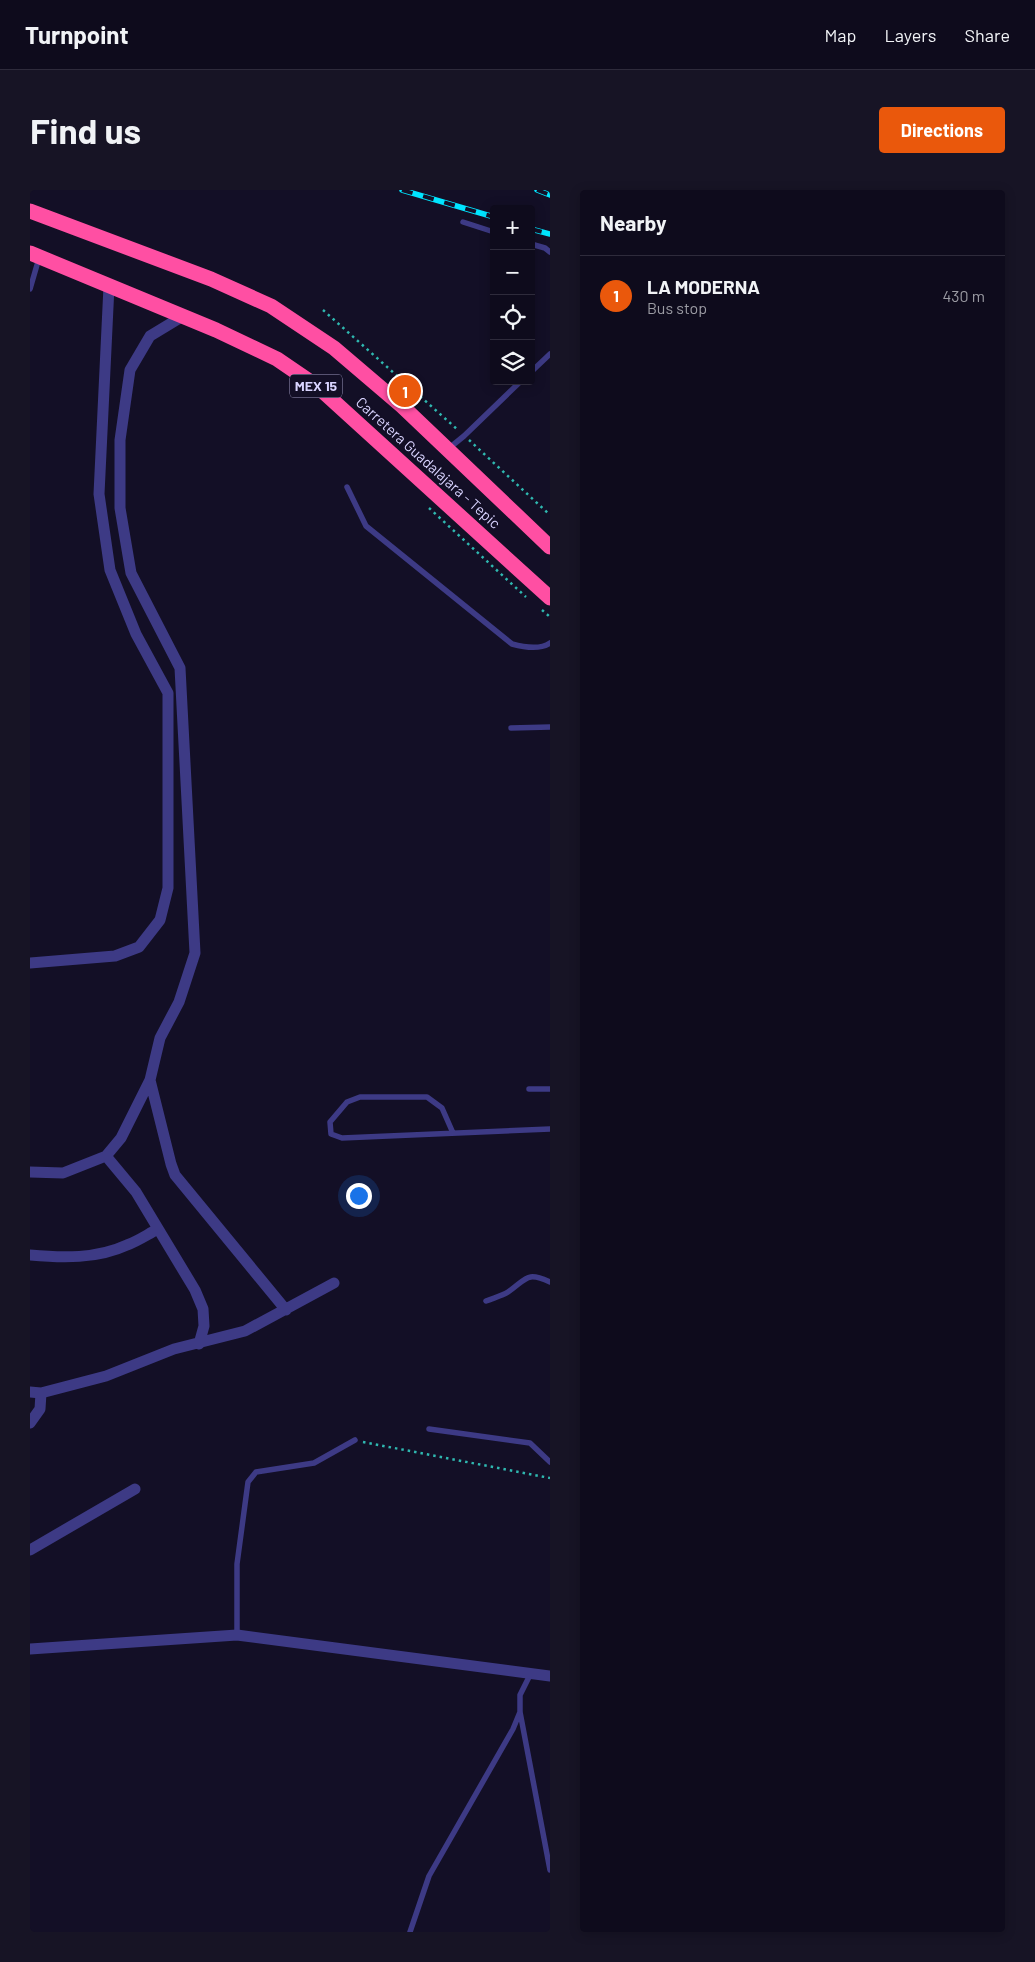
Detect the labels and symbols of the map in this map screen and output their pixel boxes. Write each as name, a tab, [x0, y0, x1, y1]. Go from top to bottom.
pin: 1	[389, 372, 421, 410]
road number: MEX 15	[290, 375, 342, 398]
street label: Carretera Guadalajara - Tepic	[353, 393, 505, 532]
your location	[346, 1183, 372, 1209]

